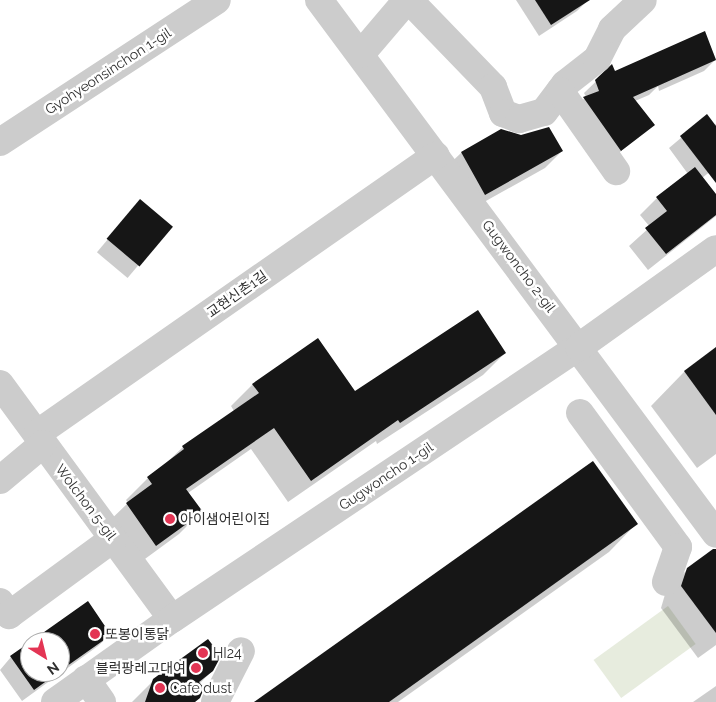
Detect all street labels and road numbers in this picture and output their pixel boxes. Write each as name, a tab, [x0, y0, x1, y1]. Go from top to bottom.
street label: Gyohyeonsinchon 1-gil	[42, 24, 174, 118]
street label: Gugwoncho 2-gil	[479, 217, 559, 315]
street label: 교현신촌1길	[203, 267, 271, 321]
street label: Gugwoncho 1-gil	[336, 438, 436, 514]
street label: Wolchon 5-gil	[52, 461, 120, 543]

